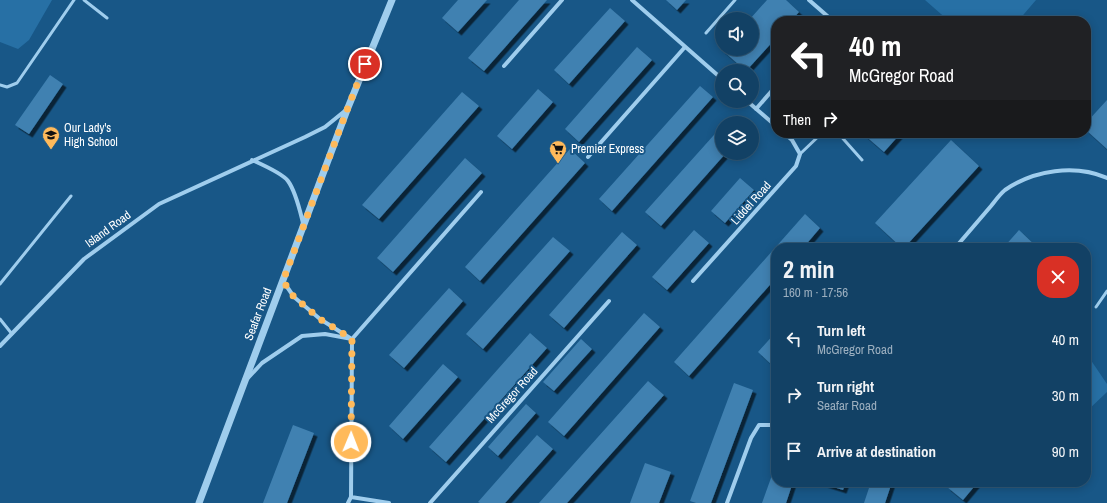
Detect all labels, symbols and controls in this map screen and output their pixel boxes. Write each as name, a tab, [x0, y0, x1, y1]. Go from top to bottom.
map controls	[715, 12, 759, 160]
button: sound	[715, 12, 759, 56]
text: 40 m	[849, 27, 901, 65]
icon: left	[783, 32, 835, 84]
pin	[348, 47, 382, 81]
icon: arrive	[354, 53, 376, 75]
text: McGregor Road	[849, 63, 954, 88]
button: search	[715, 64, 759, 108]
icon: right	[819, 108, 841, 130]
text: Then	[783, 109, 811, 130]
button: layers	[715, 116, 759, 160]
place label: Our Lady's High School	[64, 120, 118, 150]
school or university icon: Our Lady's High School	[41, 125, 61, 150]
supermarket icon: Premier Express	[548, 139, 568, 164]
place label: Premier Express	[571, 141, 644, 157]
street label: Liddel Road	[727, 178, 775, 228]
street label: Island Road	[82, 207, 134, 251]
text: 2 min	[783, 253, 834, 285]
button: close	[1037, 256, 1079, 298]
text: 160 m · 17:56	[783, 284, 848, 301]
street label: Seafar Road	[241, 285, 275, 343]
text: Turn left	[817, 320, 865, 341]
icon: left	[783, 328, 805, 350]
text: 40 m	[1052, 329, 1079, 350]
text: McGregor Road	[817, 341, 893, 358]
street label: McGregor Road	[483, 364, 541, 426]
text: Turn right	[817, 376, 874, 397]
icon: right	[783, 384, 805, 406]
text: 30 m	[1052, 385, 1079, 406]
text: Seafar Road	[817, 397, 877, 414]
position arrow	[330, 421, 372, 463]
icon: arrive	[783, 440, 805, 462]
text: Arrive at destination	[817, 441, 936, 462]
text: 90 m	[1052, 441, 1079, 462]

